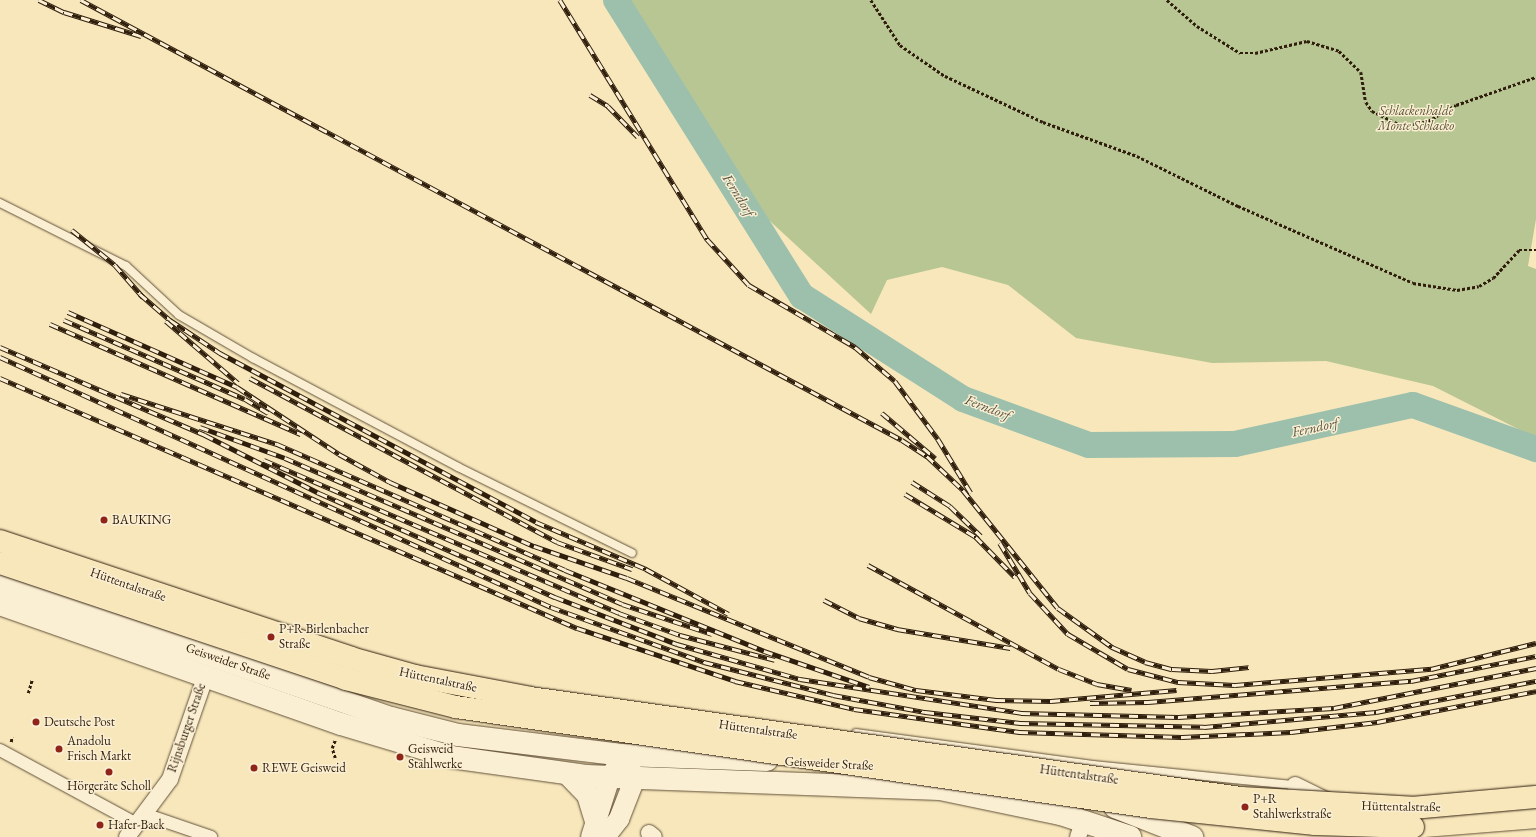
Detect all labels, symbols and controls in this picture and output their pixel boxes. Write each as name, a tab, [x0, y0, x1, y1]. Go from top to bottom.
park label: Schlackenhalde Monte Schlacko	[1378, 104, 1454, 135]
water label: Ferndorf	[719, 171, 759, 219]
water label: Ferndorf	[963, 391, 1013, 423]
water label: Ferndorf	[1290, 414, 1340, 440]
place label: BAUKING	[112, 512, 171, 528]
marker: BAUKING	[99, 515, 109, 525]
street label: Hüttentalstraße	[88, 565, 168, 605]
place label: P+R Birlenbacher Straße	[279, 622, 369, 653]
marker: P+R Birlenbacher Straße	[266, 632, 276, 642]
street label: Geisweider Straße	[184, 640, 272, 684]
street label: Hüttentalstraße	[398, 664, 478, 696]
street label: Rijnsburger Straße	[164, 681, 210, 775]
place label: Deutsche Post	[44, 714, 115, 730]
marker: Deutsche Post	[31, 717, 41, 727]
street label: Hüttentalstraße	[718, 717, 798, 743]
place label: Anadolu Frisch Markt	[67, 734, 131, 765]
place label: Geisweid Stahlwerke	[408, 742, 462, 773]
marker: Anadolu Frisch Markt	[54, 744, 64, 754]
marker: Geisweid Stahlwerke	[395, 752, 405, 762]
street label: Geisweider Straße	[784, 754, 874, 774]
place label: REWE Geisweid	[262, 760, 346, 776]
street label: Hüttentalstraße	[1039, 762, 1119, 788]
marker: REWE Geisweid	[249, 763, 259, 773]
marker: Hörgeräte Scholl	[104, 767, 114, 777]
place label: Hörgeräte Scholl	[67, 778, 151, 794]
place label: P+R Stahlwerkstraße	[1253, 792, 1332, 823]
street label: Hüttentalstraße	[1361, 799, 1441, 815]
marker: P+R Stahlwerkstraße	[1240, 802, 1250, 812]
place label: Hafer-Back	[108, 817, 165, 833]
marker: Hafer-Back	[95, 820, 105, 830]

